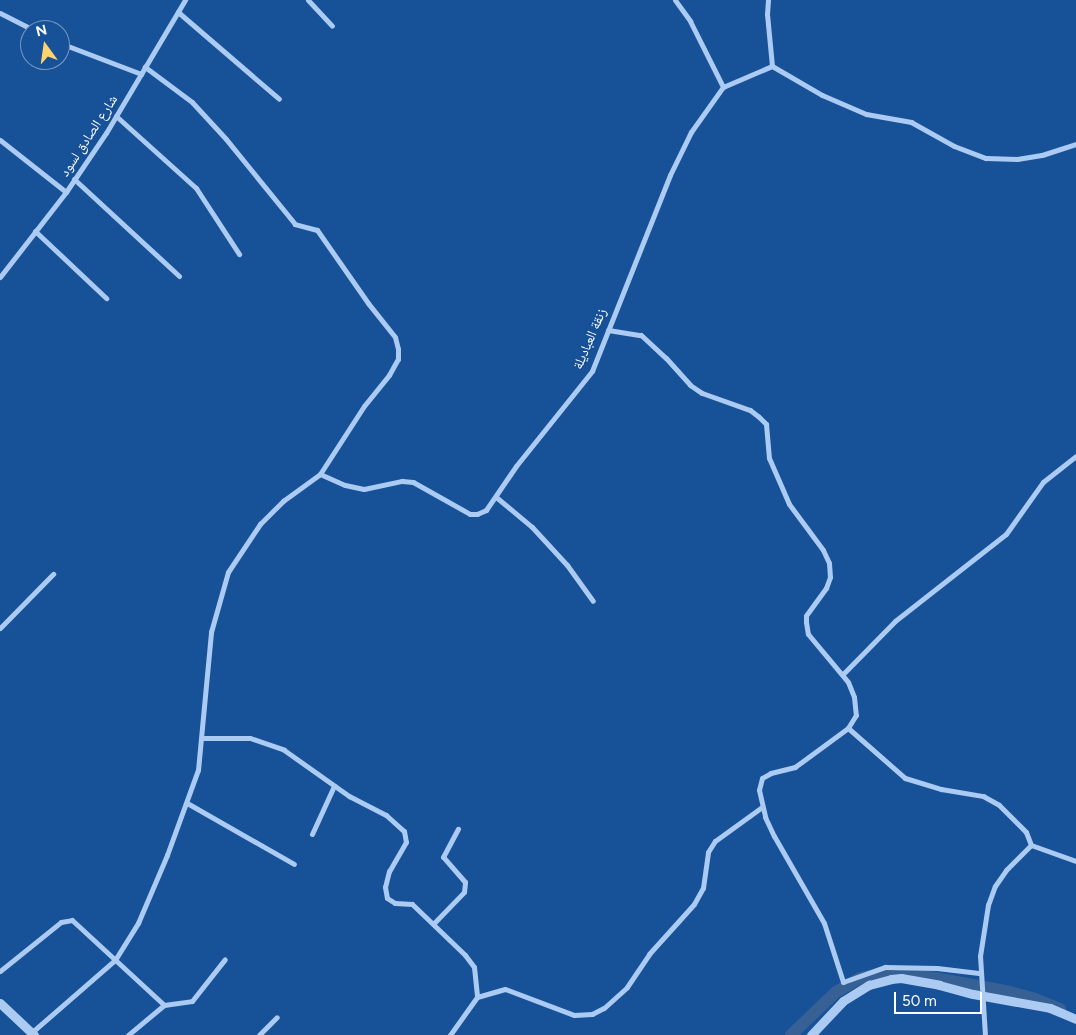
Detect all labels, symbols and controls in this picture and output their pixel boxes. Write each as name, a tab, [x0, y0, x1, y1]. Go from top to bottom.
north arrow	[20, 20, 70, 70]
text: N	[34, 21, 49, 40]
street label: شارع الصادق لسود	[56, 92, 122, 180]
street label: زنقة العباديلة	[570, 306, 610, 372]
scale bar	[896, 982, 984, 1014]
text: 50 m	[902, 992, 937, 1010]

